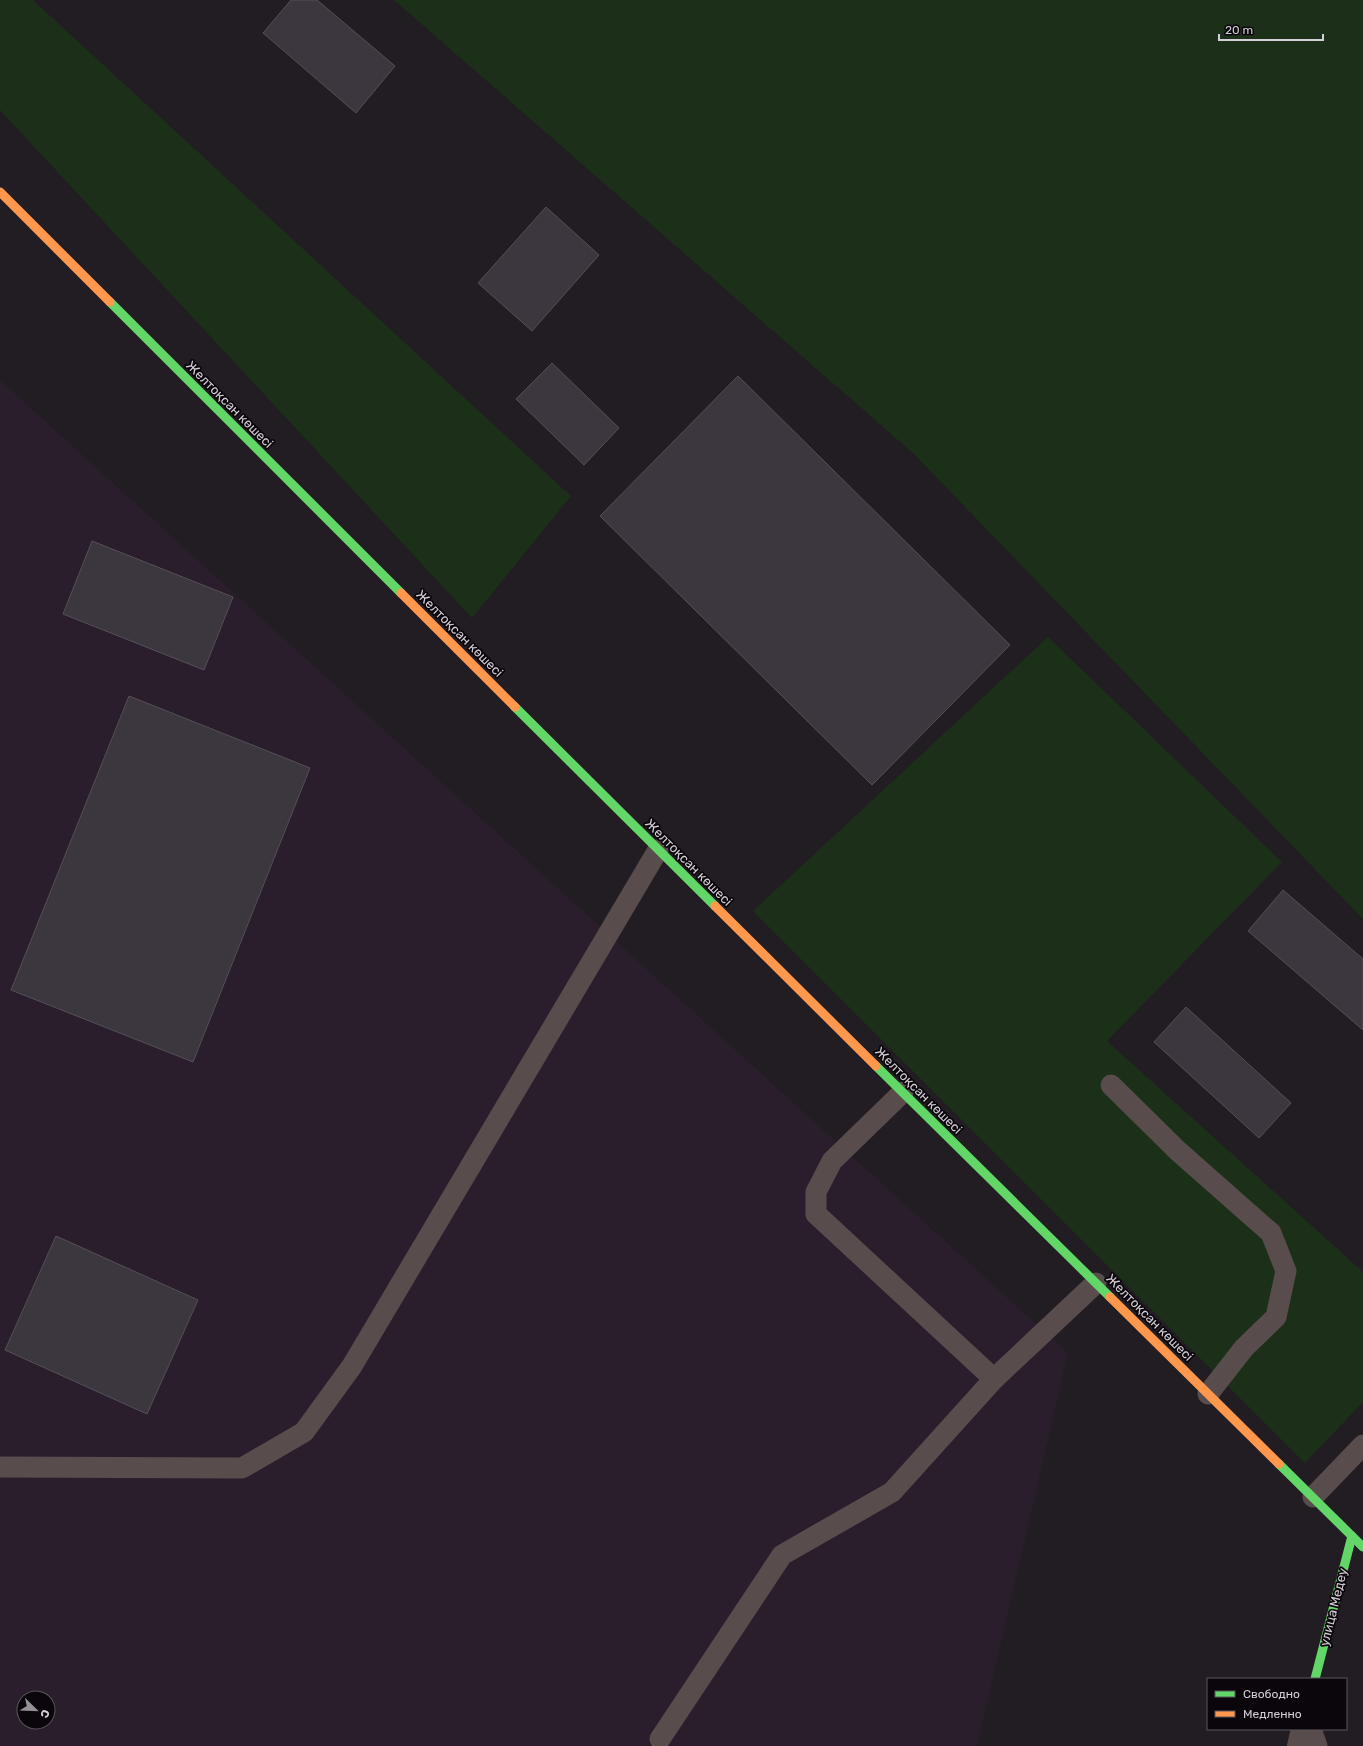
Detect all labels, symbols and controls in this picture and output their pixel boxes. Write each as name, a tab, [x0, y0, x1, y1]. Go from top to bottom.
scale bar	[1219, 16, 1323, 42]
text: 20 m	[1225, 23, 1253, 37]
street label: Желтоқсан көшесі	[183, 358, 276, 451]
street label: Желтоқсан көшесі	[413, 587, 506, 680]
street label: Желтоқсан көшесі	[642, 816, 735, 909]
street label: Желтоқсан көшесі	[872, 1044, 965, 1137]
street label: Желтоқсан көшесі	[1103, 1271, 1196, 1364]
street label: улица Медеу	[1317, 1566, 1350, 1648]
legend	[1207, 1678, 1347, 1730]
text: Свободно	[1243, 1687, 1300, 1701]
north arrow	[16, 1690, 56, 1730]
text: Медленно	[1243, 1707, 1302, 1721]
text: С	[37, 1708, 52, 1720]

